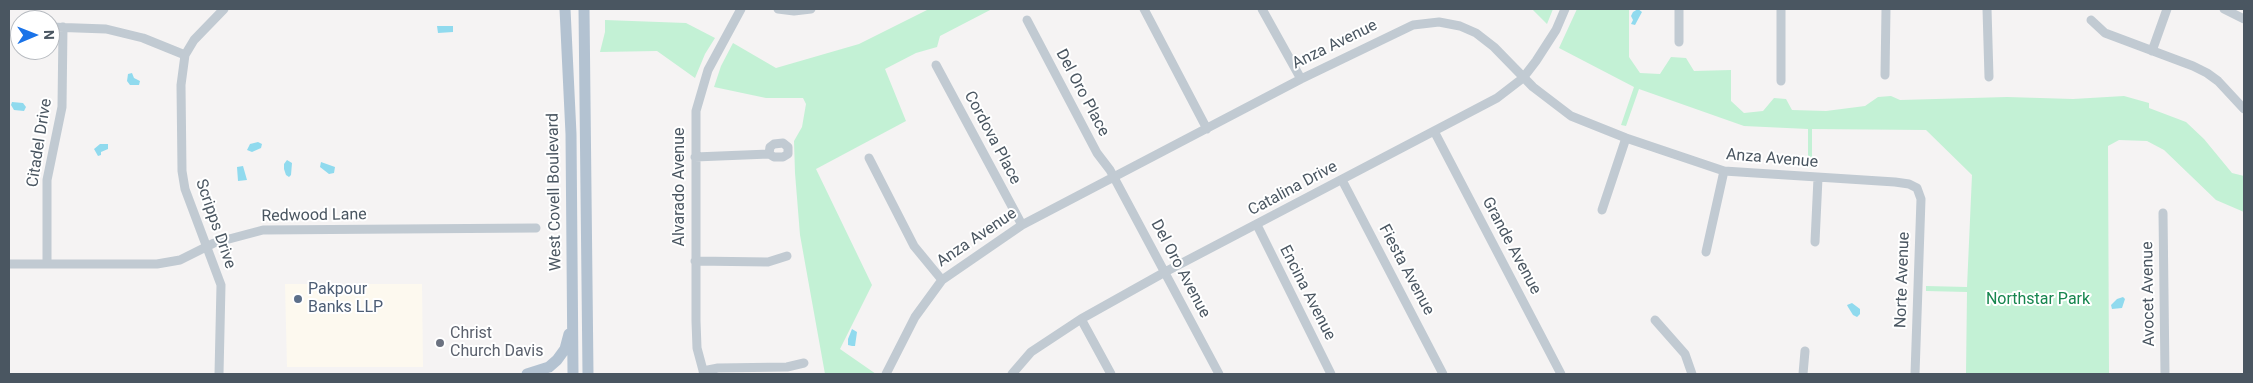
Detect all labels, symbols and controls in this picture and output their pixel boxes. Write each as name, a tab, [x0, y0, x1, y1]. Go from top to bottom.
north arrow	[10, 10, 60, 60]
street label: Anza Avenue	[1289, 16, 1381, 74]
text: N	[41, 30, 57, 40]
street label: Del Oro Place	[1051, 46, 1113, 140]
street label: Cordova Place	[959, 88, 1025, 188]
street label: Citadel Drive	[24, 97, 56, 189]
street label: West Covell Boulevard	[544, 113, 566, 271]
street label: Alvarado Avenue	[670, 128, 690, 246]
street label: Anza Avenue	[1725, 145, 1819, 173]
street label: Catalina Drive	[1245, 157, 1341, 221]
street label: Scripps Drive	[191, 177, 239, 271]
street label: Grande Avenue	[1477, 194, 1545, 298]
street label: Anza Avenue	[933, 204, 1021, 272]
street label: Redwood Lane	[261, 205, 367, 227]
street label: Del Oro Avenue	[1146, 217, 1214, 321]
street label: Fiesta Avenue	[1374, 221, 1438, 319]
street label: Norte Avenue	[1892, 232, 1914, 328]
street label: Avocet Avenue	[2138, 241, 2160, 347]
street label: Encina Avenue	[1275, 242, 1339, 344]
place label: Pakpour Banks LLP	[308, 280, 383, 318]
park label: Northstar Park	[1986, 290, 2090, 310]
marker: Pakpour Banks LLP	[292, 293, 304, 305]
place label: Christ Church Davis	[450, 324, 543, 362]
marker: Christ Church Davis	[434, 337, 446, 349]

